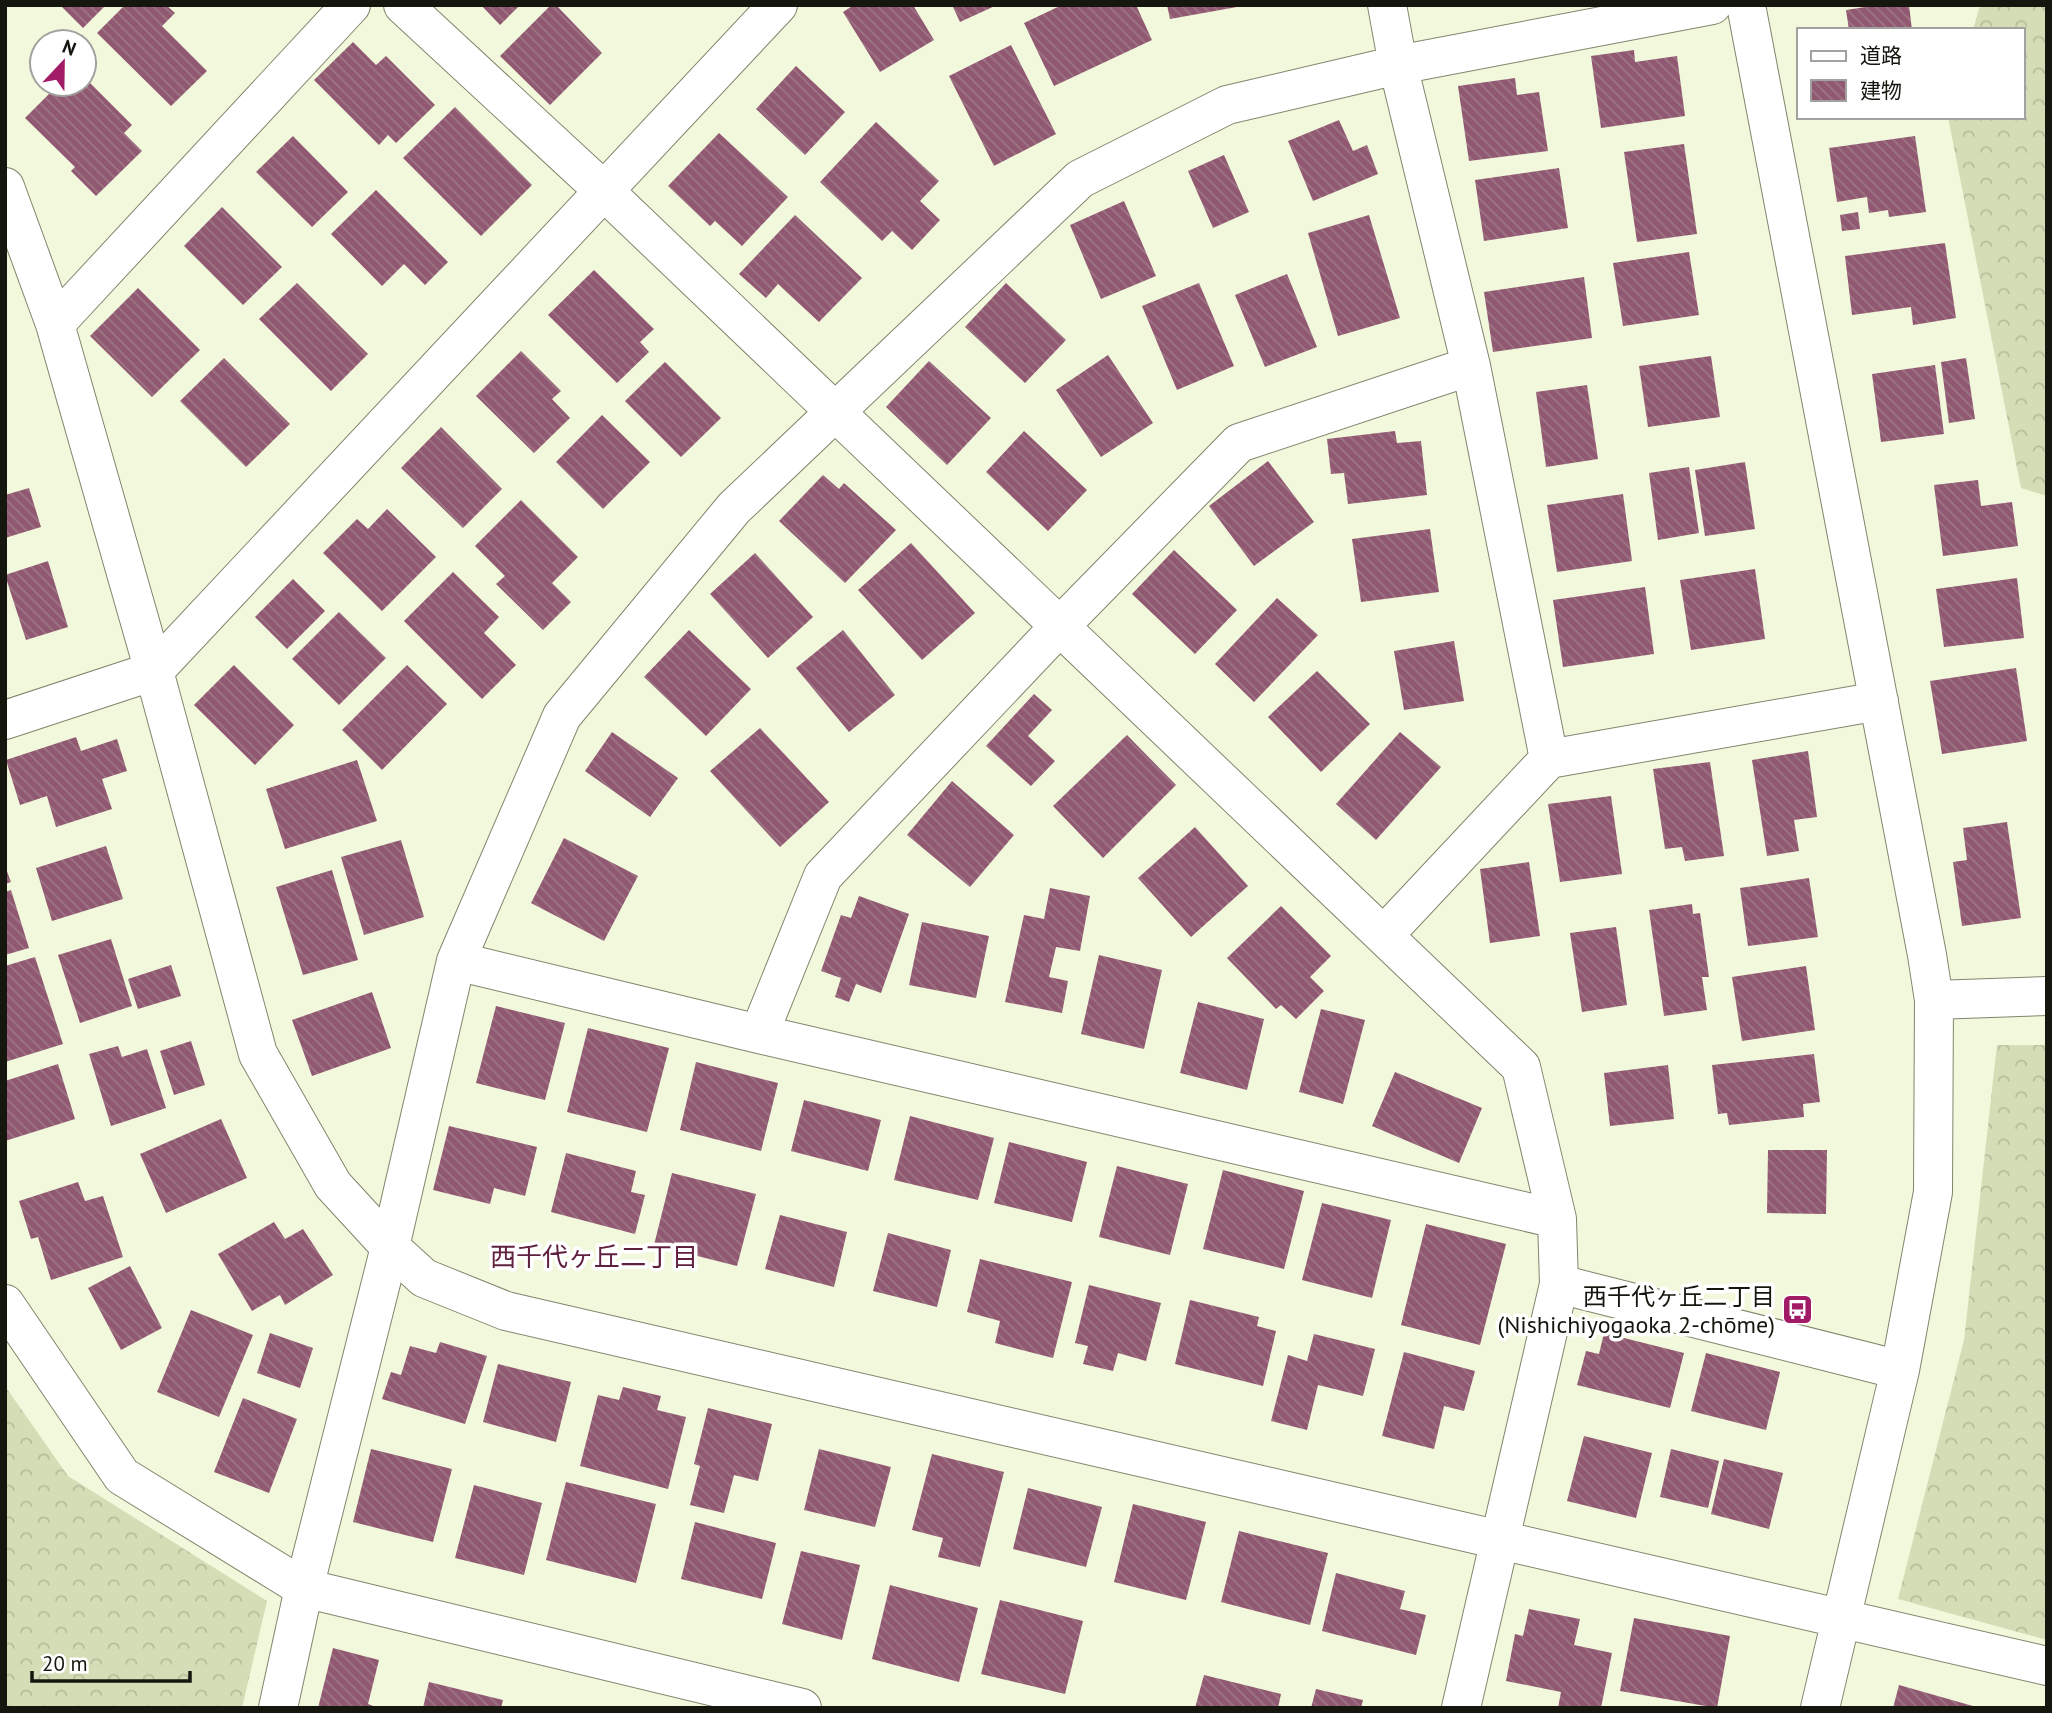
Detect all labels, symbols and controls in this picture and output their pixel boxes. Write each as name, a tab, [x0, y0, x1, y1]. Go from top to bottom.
north arrow	[28, 28, 98, 98]
legend	[1797, 28, 2024, 119]
text: N	[59, 34, 80, 61]
text: 道路	[1860, 42, 1902, 69]
text: 建物	[1860, 77, 1902, 104]
district label: 西千代ヶ丘二丁目	[490, 1240, 698, 1273]
place label: 西千代ヶ丘二丁目 (Nishichiyogaoka 2-chōme)	[1497, 1281, 1775, 1340]
bus stop icon: 西千代ヶ丘二丁目 (Nishichiyogaoka 2-chōme)	[1781, 1293, 1815, 1327]
scale bar	[32, 1640, 189, 1684]
text: 20 m	[42, 1650, 88, 1677]

